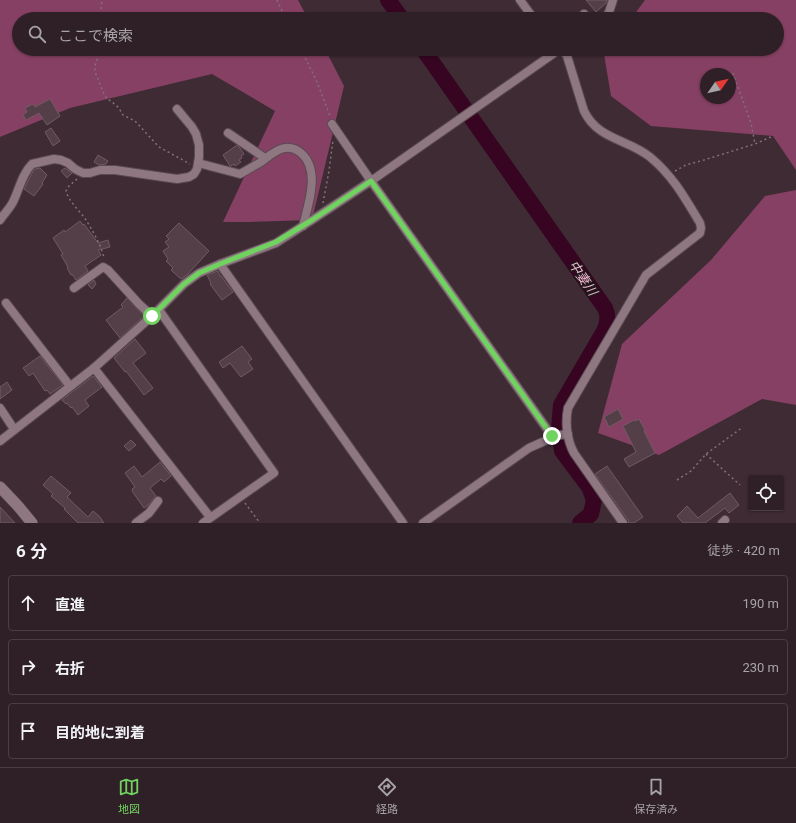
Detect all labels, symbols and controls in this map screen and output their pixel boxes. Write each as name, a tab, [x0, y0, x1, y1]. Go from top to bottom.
search box	[12, 12, 784, 56]
icon: search	[26, 23, 48, 45]
text: ここで検索	[58, 27, 133, 45]
north arrow	[700, 68, 736, 104]
water label: 中妻川	[566, 258, 601, 300]
route start	[143, 307, 161, 325]
route end	[543, 427, 561, 445]
map controls	[748, 475, 784, 511]
button: locate	[748, 475, 784, 511]
text: 6 分	[16, 541, 47, 561]
text: 徒歩 · 420 m	[708, 543, 780, 558]
icon: ahead	[17, 592, 39, 614]
text: 直進	[55, 596, 85, 614]
text: 190 m	[742, 596, 779, 611]
icon: right	[17, 656, 39, 678]
text: 右折	[55, 660, 85, 678]
text: 230 m	[742, 660, 779, 675]
icon: arrive	[17, 720, 39, 742]
text: 目的地に到着	[55, 724, 145, 742]
tab: 地図	[118, 776, 140, 816]
tab: 経路	[376, 776, 398, 816]
tab: 保存済み	[634, 776, 678, 816]

